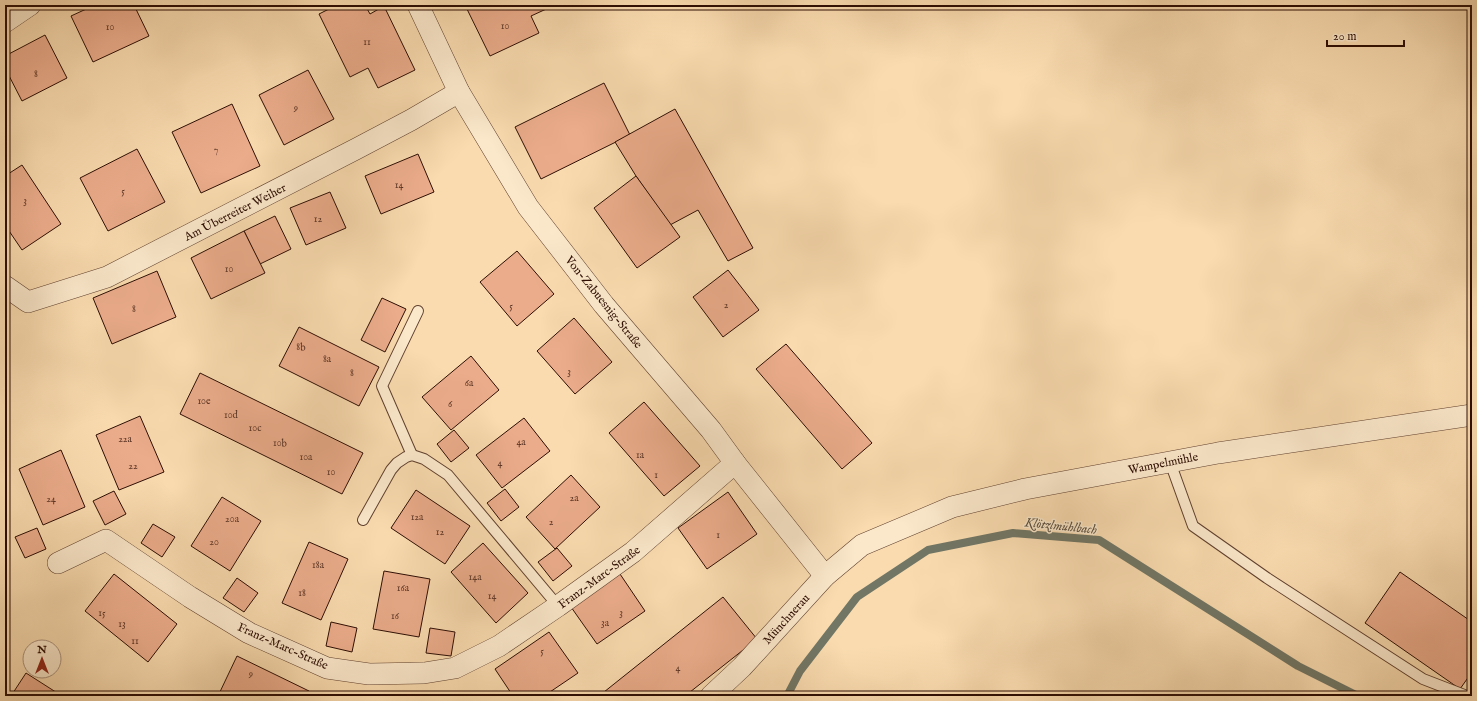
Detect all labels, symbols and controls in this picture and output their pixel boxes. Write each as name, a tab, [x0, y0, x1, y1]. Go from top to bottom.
house number: 10	[501, 20, 509, 33]
house number: 10	[106, 21, 114, 34]
scale bar	[1327, 22, 1404, 48]
text: 20 m	[1333, 29, 1356, 44]
house number: 11	[363, 36, 371, 49]
house number: 8	[34, 68, 38, 81]
house number: 9	[293, 102, 298, 115]
house number: 7	[214, 144, 219, 157]
street label: Am Überreiter Weiher	[180, 179, 289, 245]
house number: 14	[395, 179, 403, 192]
house number: 5	[121, 185, 125, 198]
house number: 3	[23, 195, 27, 208]
house number: 12	[314, 213, 323, 226]
street label: Von-Zabuesnig-Straße	[561, 252, 646, 352]
house number: 10	[225, 263, 233, 276]
house number: 2	[724, 299, 729, 312]
house number: 5	[509, 300, 513, 313]
house number: 8	[132, 303, 136, 316]
house number: 8b	[296, 341, 306, 354]
house number: 8a	[323, 353, 332, 366]
house number: 3	[567, 366, 571, 379]
house number: 8	[350, 367, 354, 380]
house number: 6a	[465, 377, 474, 390]
house number: 10e	[197, 395, 211, 408]
house number: 6	[448, 398, 453, 411]
house number: 10d	[224, 409, 239, 422]
house number: 10c	[249, 422, 261, 435]
house number: 22a	[118, 433, 133, 446]
house number: 4a	[516, 436, 526, 449]
house number: 10b	[273, 437, 287, 450]
house number: 1a	[636, 449, 645, 462]
street label: Wampelmühle	[1127, 449, 1200, 479]
house number: 10a	[300, 451, 313, 464]
house number: 4	[498, 457, 503, 470]
house number: 22	[128, 460, 138, 473]
house number: 10	[327, 466, 335, 479]
house number: 1	[654, 469, 658, 482]
house number: 2a	[569, 492, 579, 505]
house number: 24	[46, 493, 56, 506]
house number: 12a	[411, 511, 424, 524]
house number: 20a	[225, 513, 240, 526]
water label: Klötzlmühlbach	[1023, 514, 1098, 539]
house number: 2	[549, 516, 554, 529]
house number: 12	[436, 526, 445, 539]
house number: 1	[716, 529, 720, 542]
house number: 20	[209, 536, 219, 549]
street label: Franz-Marc-Straße	[555, 542, 644, 612]
house number: 18a	[312, 559, 325, 572]
house number: 14a	[469, 571, 482, 584]
house number: 16a	[397, 582, 410, 595]
house number: 18	[298, 587, 306, 600]
house number: 14	[488, 590, 496, 603]
street label: Münchnerau	[760, 591, 813, 648]
house number: 15	[98, 607, 106, 620]
house number: 3	[619, 607, 623, 620]
house number: 16	[391, 610, 400, 623]
house number: 3a	[601, 617, 610, 630]
house number: 13	[118, 618, 126, 631]
street label: Franz-Marc-Straße	[235, 620, 331, 673]
house number: 11	[131, 635, 139, 648]
north arrow	[22, 639, 62, 679]
text: N	[36, 643, 47, 657]
house number: 5	[540, 645, 544, 658]
house number: 4	[676, 662, 681, 675]
house number: 9	[248, 668, 253, 681]

